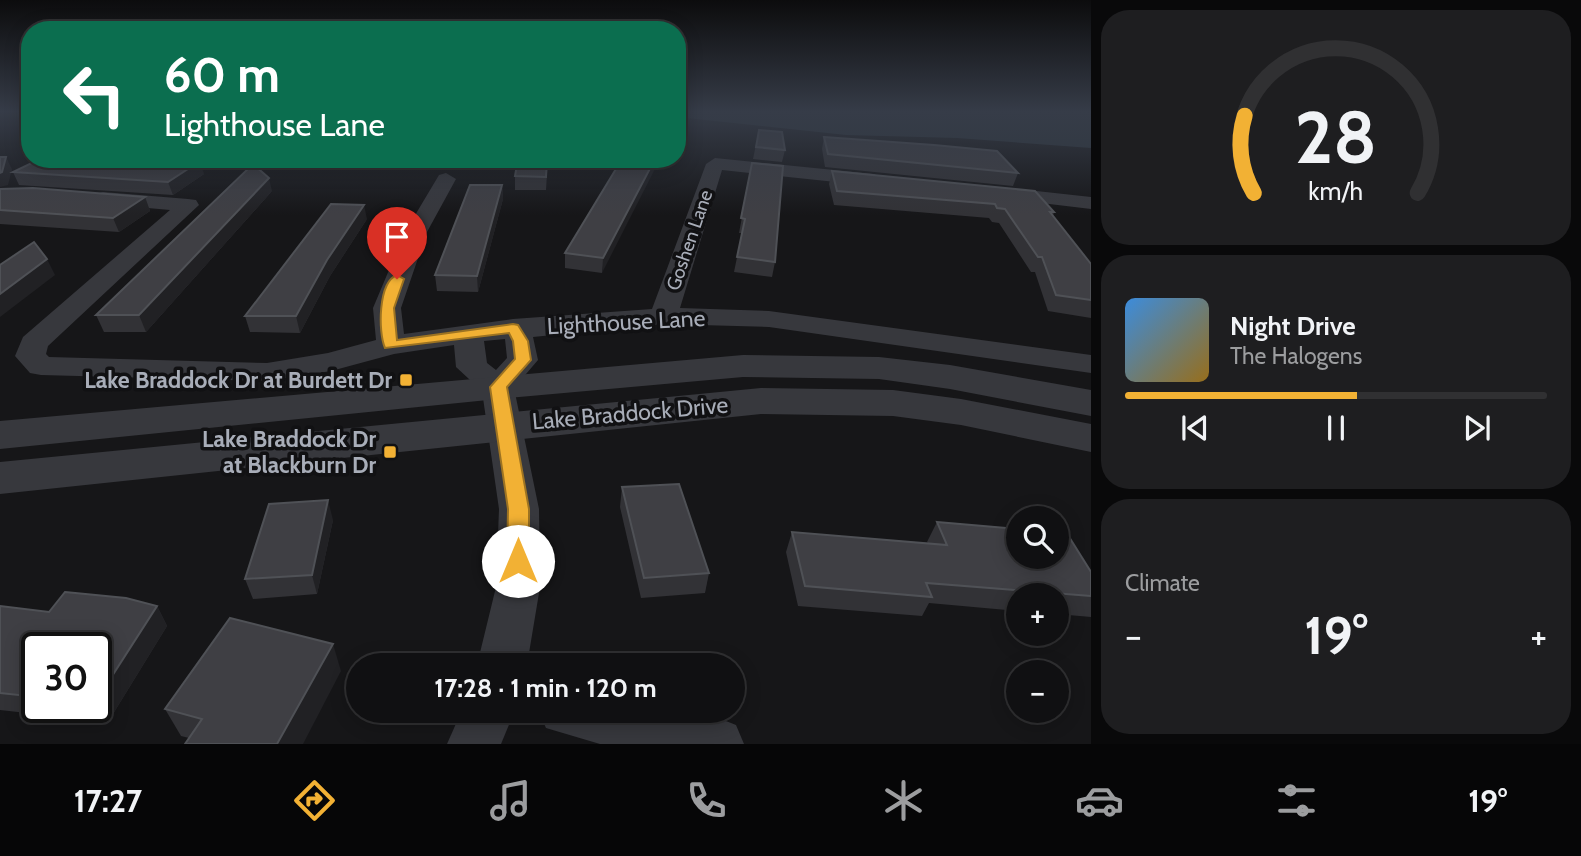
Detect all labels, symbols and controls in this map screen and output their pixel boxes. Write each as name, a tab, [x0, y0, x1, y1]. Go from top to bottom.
text: 60 m	[164, 45, 280, 104]
icon: left	[49, 49, 140, 140]
text: 28	[1295, 94, 1377, 182]
text: Lighthouse Lane	[164, 105, 385, 144]
text: km/h	[1309, 176, 1363, 206]
street label: Goshen Lane	[662, 187, 718, 294]
pin	[367, 207, 427, 279]
icon: arrive	[378, 218, 416, 256]
street label: Lighthouse Lane	[546, 304, 706, 340]
text: Night Drive	[1230, 310, 1356, 342]
text: The Halogens	[1230, 342, 1362, 370]
place label: Lake Braddock Dr at Burdett Dr	[84, 366, 392, 394]
marker: Lake Braddock Dr at Burdett Dr	[398, 372, 414, 388]
street label: Lake Braddock Drive	[531, 390, 729, 436]
icon: previous	[1176, 409, 1214, 447]
icon: pause	[1317, 409, 1355, 447]
icon: next	[1458, 409, 1496, 447]
place label: Lake Braddock Dr at Blackburn Dr	[202, 425, 376, 479]
marker: Lake Braddock Dr at Blackburn Dr	[382, 444, 398, 460]
map controls	[1006, 506, 1069, 723]
button: search	[1006, 506, 1069, 569]
position arrow	[481, 524, 555, 598]
text: Climate	[1125, 569, 1200, 597]
button: +	[1006, 583, 1069, 646]
text: 19°	[1304, 604, 1368, 667]
text: −	[1125, 612, 1142, 659]
text: +	[1530, 612, 1547, 659]
speed limit sign: 30	[21, 632, 112, 723]
button: −	[1006, 660, 1069, 723]
text: 17:28 · 1 min · 120 m	[434, 672, 657, 704]
icon: directions	[290, 776, 339, 825]
icon: music	[486, 776, 535, 825]
icon: phone	[682, 776, 731, 825]
icon: climate	[879, 776, 928, 825]
icon: car	[1075, 776, 1124, 825]
icon: filters	[1272, 776, 1321, 825]
text: 17:27	[74, 781, 142, 820]
text: 19°	[1468, 781, 1507, 820]

